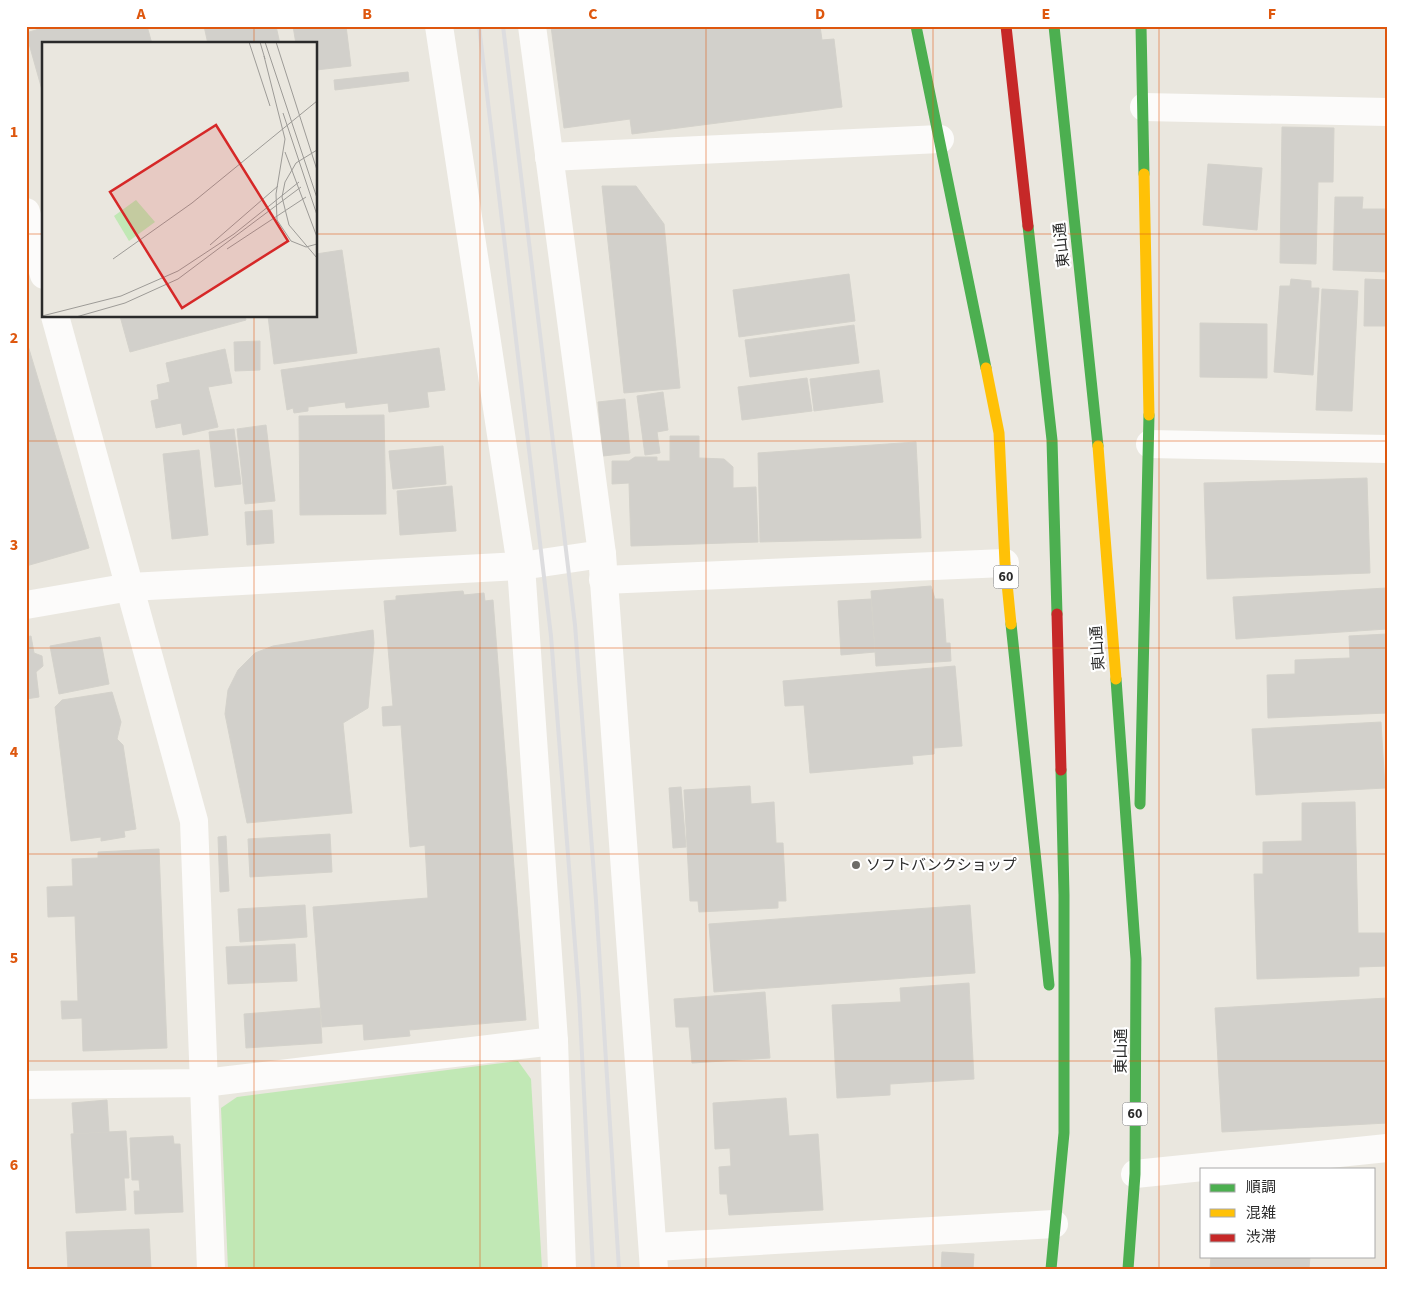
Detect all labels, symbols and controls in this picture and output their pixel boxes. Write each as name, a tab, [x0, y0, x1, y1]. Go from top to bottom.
text: A	[135, 3, 146, 25]
text: B	[362, 3, 372, 25]
text: C	[588, 3, 598, 25]
text: D	[815, 3, 825, 25]
text: E	[1042, 3, 1050, 25]
text: F	[1268, 3, 1276, 25]
inset map	[42, 42, 318, 318]
text: 1	[10, 121, 18, 143]
street label: 東山通	[1049, 222, 1075, 268]
text: 2	[10, 327, 18, 349]
text: 3	[10, 534, 18, 556]
road number: 60	[994, 566, 1018, 588]
street label: 東山通	[1086, 625, 1110, 671]
text: 4	[10, 741, 19, 763]
place label: ソフトバンクショップ	[866, 855, 1017, 876]
marker: ソフトバンクショップ	[850, 859, 862, 871]
text: 5	[10, 947, 18, 969]
street label: 東山通	[1111, 1028, 1132, 1074]
road number: 60	[1122, 1102, 1148, 1126]
text: 6	[10, 1154, 18, 1176]
legend	[1200, 1168, 1376, 1258]
text: 順調	[1246, 1177, 1276, 1198]
text: 混雑	[1246, 1203, 1276, 1224]
text: 渋滞	[1246, 1227, 1276, 1248]

